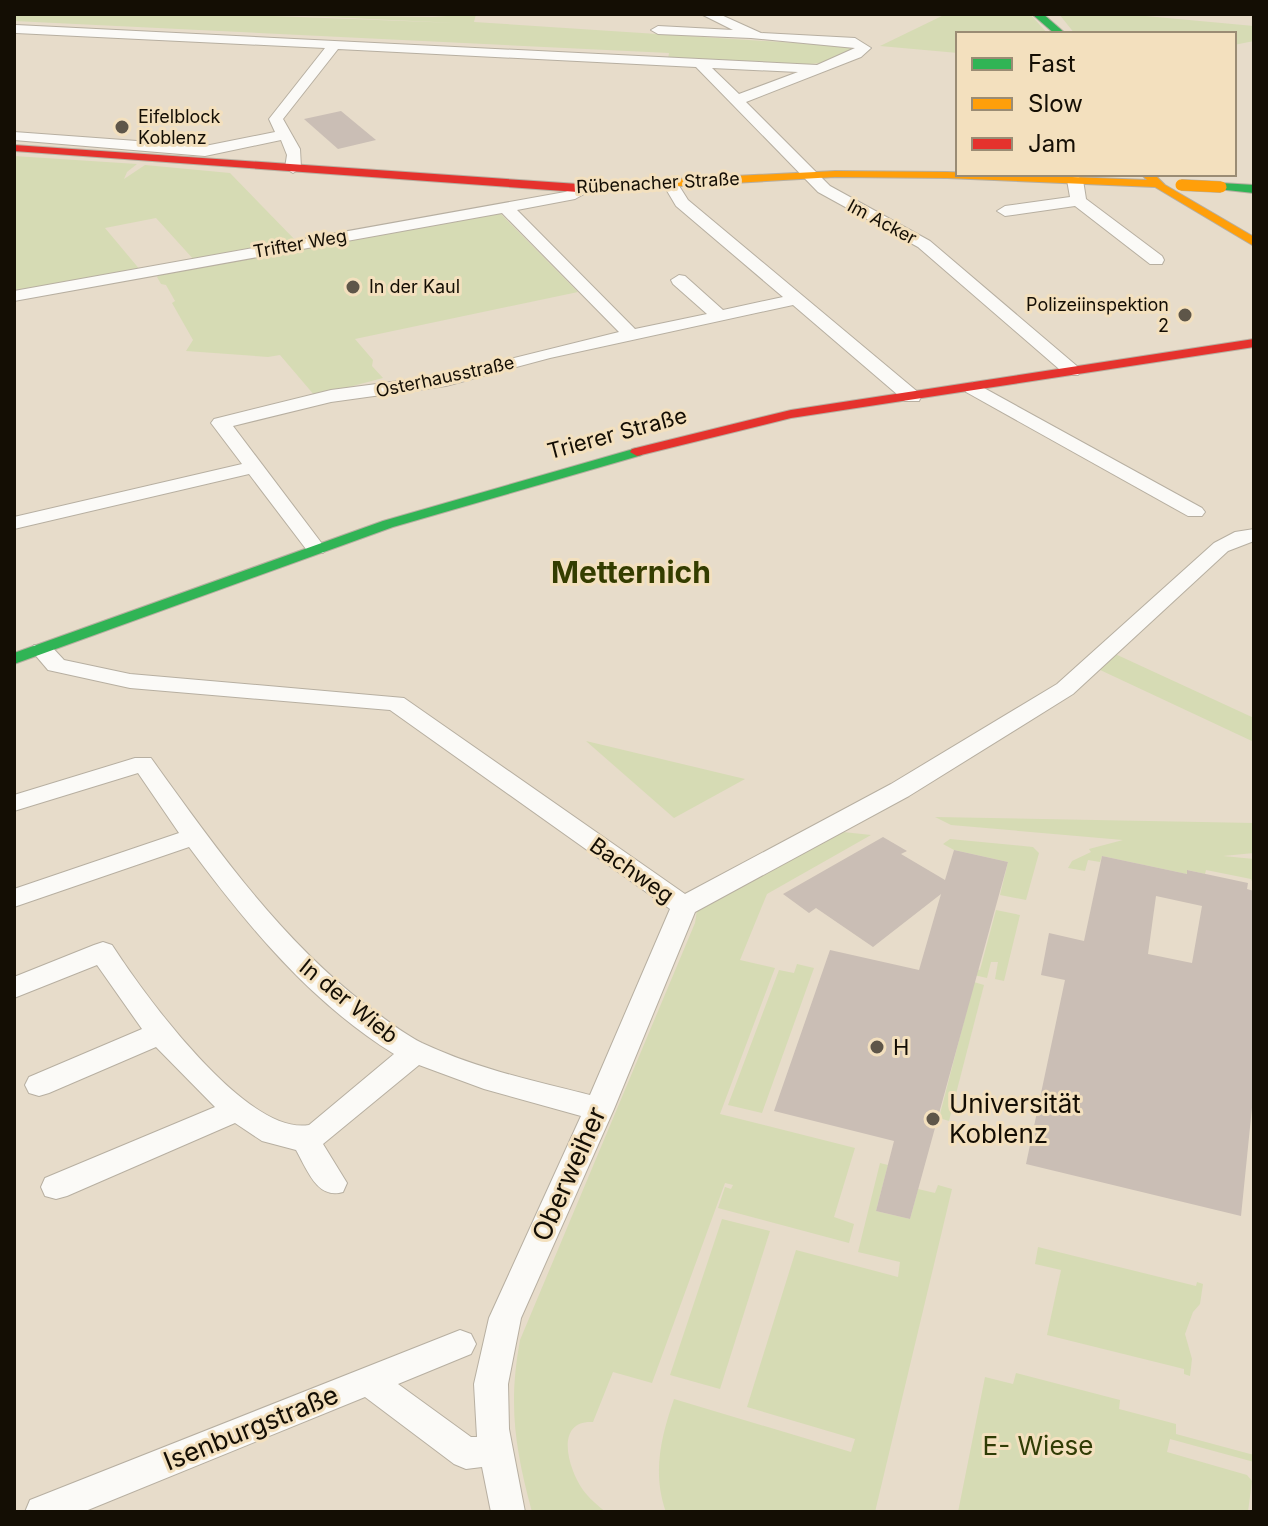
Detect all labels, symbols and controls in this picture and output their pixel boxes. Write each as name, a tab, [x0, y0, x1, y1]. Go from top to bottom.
legend	[956, 32, 1236, 176]
text: Fast	[1028, 49, 1076, 78]
text: Slow	[1028, 89, 1083, 118]
place label: Eifelblock Koblenz	[138, 106, 221, 148]
marker: Eifelblock Koblenz	[113, 118, 131, 136]
text: Jam	[1028, 129, 1076, 158]
street label: Rübenacher Straße	[576, 168, 740, 197]
street label: Im Acker	[844, 195, 921, 249]
street label: Trifter Weg	[252, 225, 348, 262]
place label: In der Kaul	[369, 276, 460, 297]
marker: In der Kaul	[344, 278, 362, 296]
place label: Polizeiinspektion 2	[1026, 294, 1169, 336]
marker: Polizeiinspektion 2	[1176, 306, 1194, 324]
street label: Osterhausstraße	[374, 352, 516, 401]
street label: Trierer Straße	[544, 402, 690, 464]
district label: Metternich	[551, 554, 711, 590]
street label: Bachweg	[585, 832, 679, 908]
street label: In der Wieb	[295, 953, 403, 1049]
place label: H	[893, 1034, 909, 1060]
marker: H	[868, 1038, 886, 1056]
place label: Universität Koblenz	[949, 1088, 1081, 1149]
street label: Oberweiher	[525, 1102, 612, 1246]
marker: Universität Koblenz	[924, 1110, 942, 1128]
street label: Isenburgstraße	[159, 1378, 343, 1477]
park label: E- Wiese	[983, 1430, 1093, 1461]

